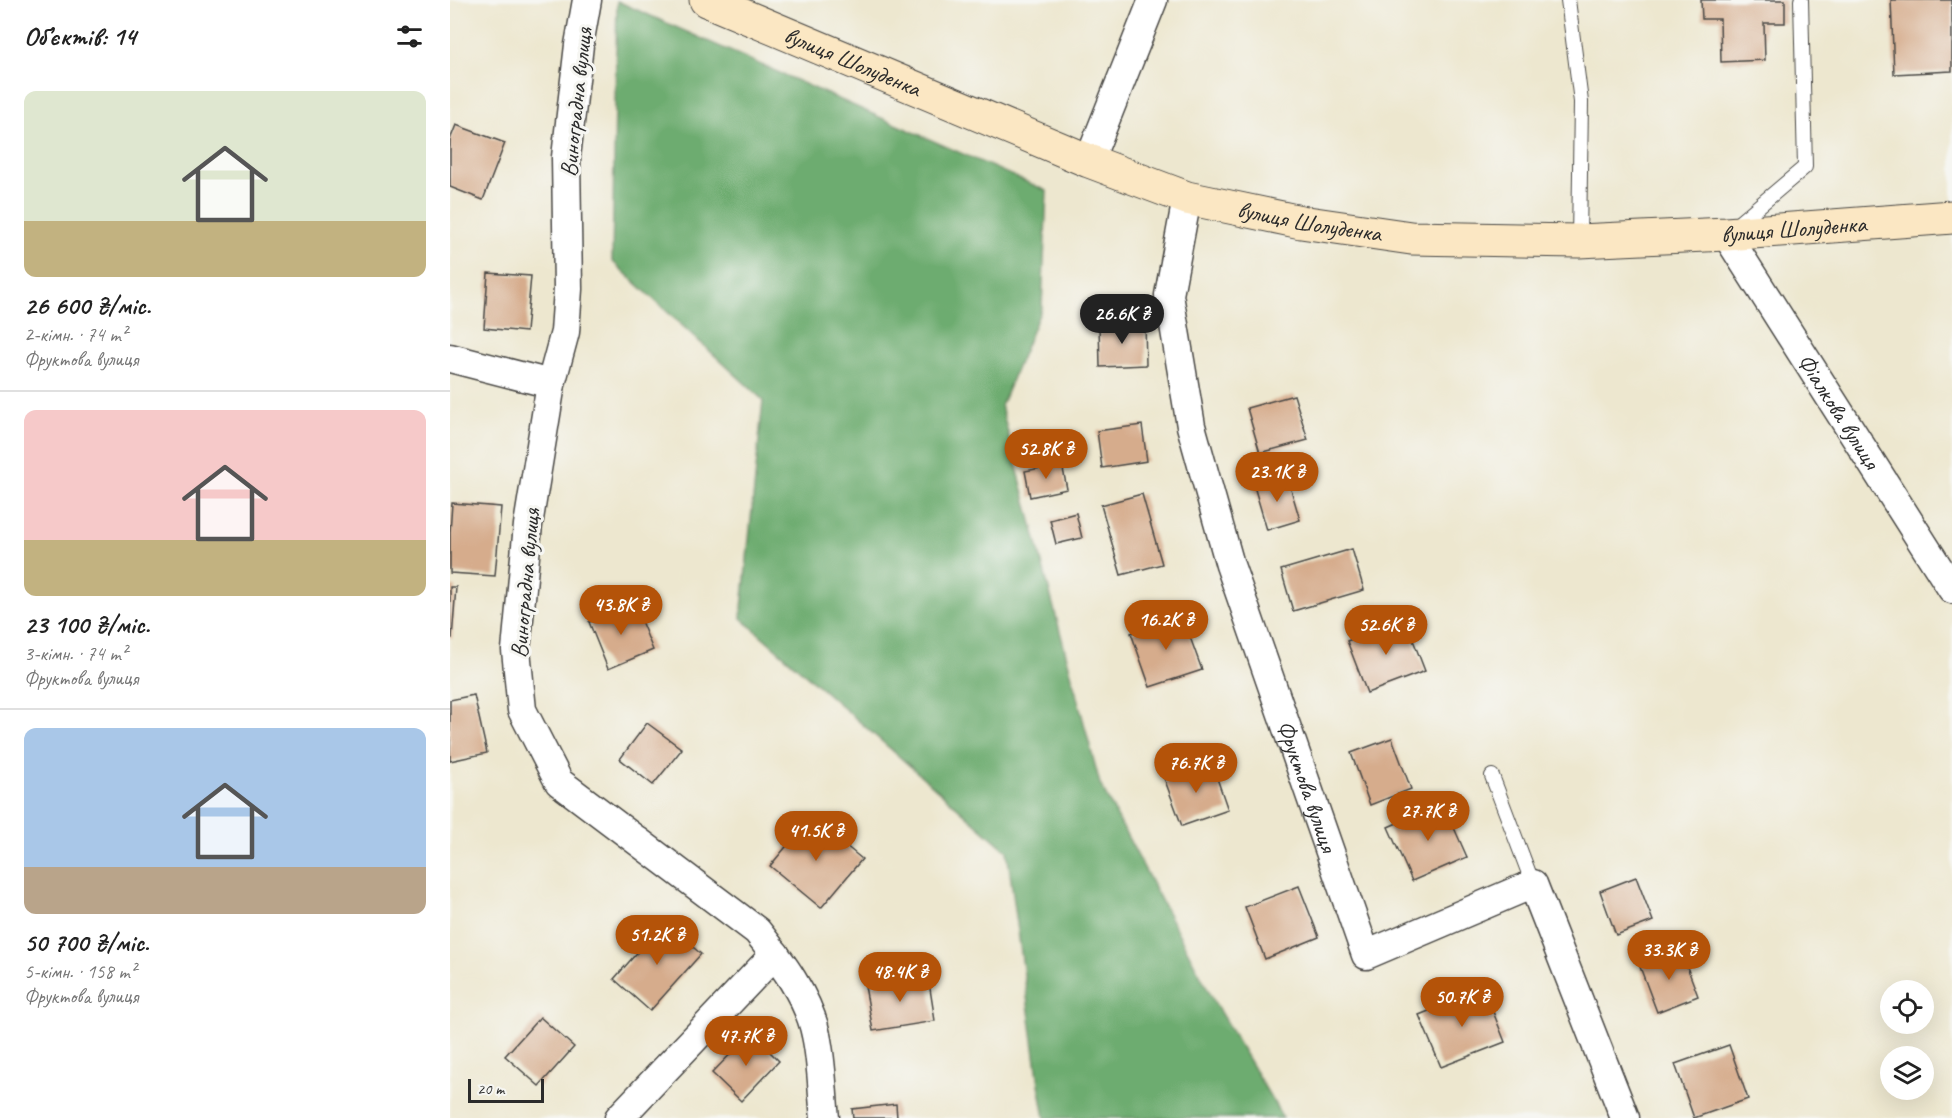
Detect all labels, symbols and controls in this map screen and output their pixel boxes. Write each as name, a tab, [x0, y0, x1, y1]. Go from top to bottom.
text: Об’єктів: 14	[24, 20, 136, 53]
icon: filters	[393, 20, 426, 53]
street label: вулиця Шолуденка	[780, 20, 927, 104]
street label: Виноградна вулиця	[553, 25, 599, 178]
icon: home	[171, 130, 279, 238]
street label: вулиця Шолуденка	[1235, 194, 1385, 249]
street label: вулиця Шолуденка	[1720, 208, 1869, 249]
text: 26 600 ₴/міс.	[24, 289, 151, 322]
pin: 26.6K ₴	[1067, 294, 1177, 345]
text: 26.6K ₴	[1094, 301, 1150, 326]
text: 2-кімн. · 74 m²	[24, 322, 127, 347]
text: Фруктова вулиця	[24, 347, 138, 372]
street label: Фіалкова вулиця	[1791, 348, 1888, 476]
pin: 52.8K ₴	[991, 429, 1101, 480]
text: 52.8K ₴	[1019, 436, 1073, 461]
icon: home	[171, 449, 279, 557]
pin: 23.1K ₴	[1222, 452, 1332, 503]
text: 23.1K ₴	[1249, 459, 1305, 484]
street label: Виноградна вулиця	[504, 506, 547, 659]
pin: 43.8K ₴	[566, 585, 676, 636]
text: 43.8K ₴	[593, 592, 649, 617]
pin: 16.2K ₴	[1111, 600, 1221, 651]
pin: 52.6K ₴	[1331, 605, 1441, 656]
text: 16.2K ₴	[1138, 607, 1194, 632]
text: 23 100 ₴/міс.	[24, 608, 150, 641]
text: 52.6K ₴	[1358, 612, 1414, 637]
text: 3-кімн. · 74 m²	[24, 641, 127, 666]
text: Фруктова вулиця	[24, 666, 138, 691]
street label: Фруктова вулиця	[1270, 716, 1344, 858]
pin: 76.7K ₴	[1141, 743, 1251, 794]
text: 76.7K ₴	[1168, 750, 1224, 775]
icon: home	[171, 767, 279, 875]
pin: 27.7K ₴	[1373, 791, 1483, 842]
text: 27.7K ₴	[1401, 798, 1455, 823]
pin: 41.5K ₴	[761, 811, 871, 862]
text: 41.5K ₴	[789, 818, 843, 843]
pin: 51.2K ₴	[602, 915, 712, 966]
text: 51.2K ₴	[630, 922, 684, 947]
text: 50 700 ₴/міс.	[24, 926, 149, 959]
pin: 33.3K ₴	[1614, 930, 1724, 981]
text: 33.3K ₴	[1641, 937, 1697, 962]
pin: 48.4K ₴	[845, 952, 955, 1003]
text: 5-кімн. · 158 m²	[24, 959, 136, 984]
text: 48.4K ₴	[872, 959, 928, 984]
pin: 50.7K ₴	[1407, 977, 1517, 1028]
map controls	[1880, 980, 1934, 1100]
button: locate	[1880, 980, 1934, 1034]
text: Фруктова вулиця	[24, 984, 138, 1009]
text: 50.7K ₴	[1435, 984, 1489, 1009]
pin: 47.7K ₴	[691, 1016, 801, 1067]
text: 47.7K ₴	[719, 1023, 773, 1048]
button: layers	[1880, 1046, 1934, 1100]
scale bar	[468, 1076, 544, 1104]
text: 20 m	[477, 1079, 504, 1099]

